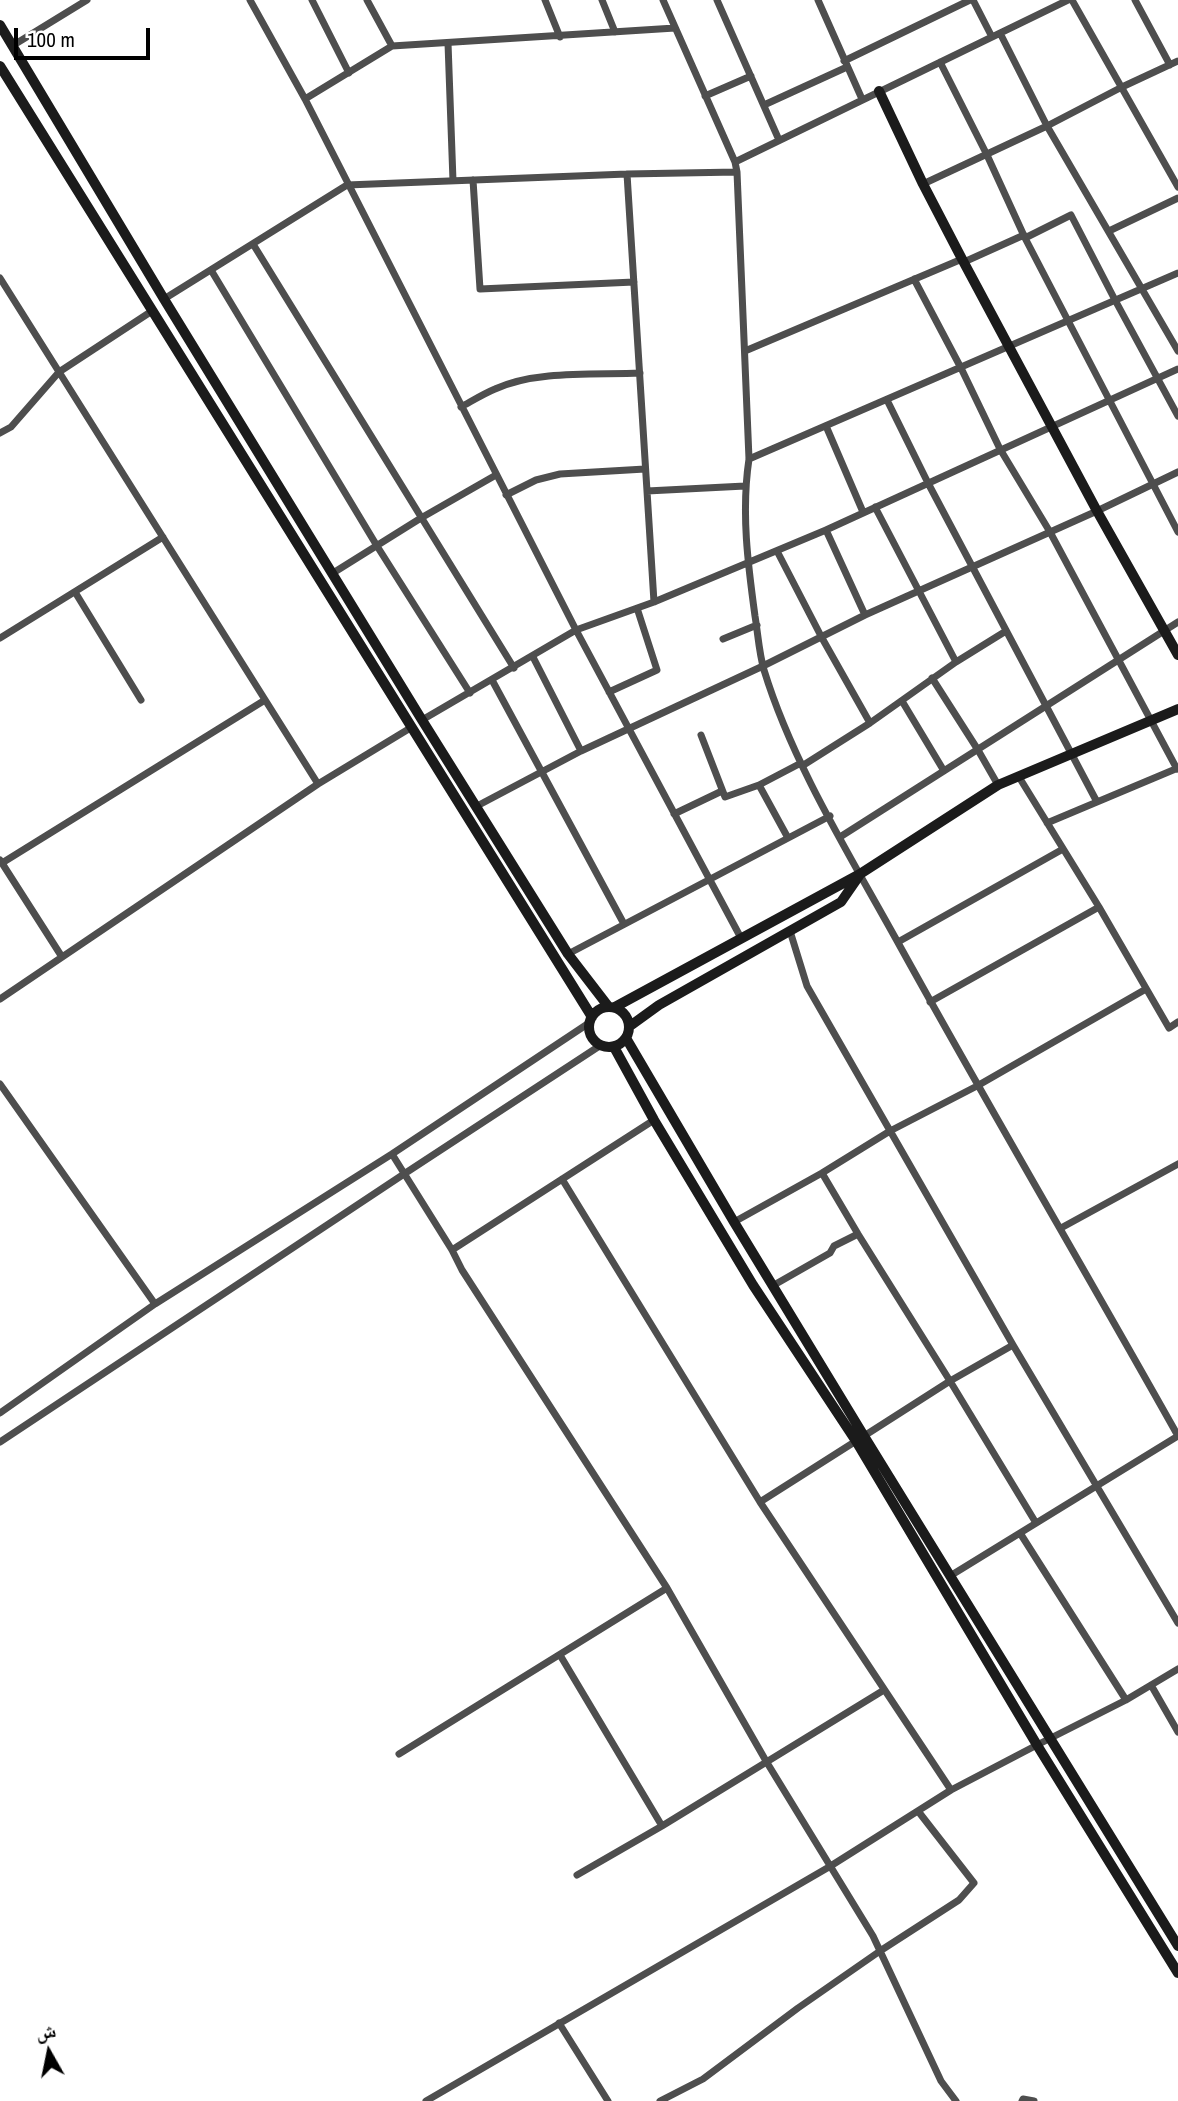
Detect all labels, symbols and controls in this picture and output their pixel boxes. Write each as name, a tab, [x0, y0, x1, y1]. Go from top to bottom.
scale bar	[18, 14, 154, 58]
text: 100 m	[27, 25, 75, 54]
north arrow	[14, 2017, 84, 2087]
text: ش	[34, 2017, 58, 2046]

